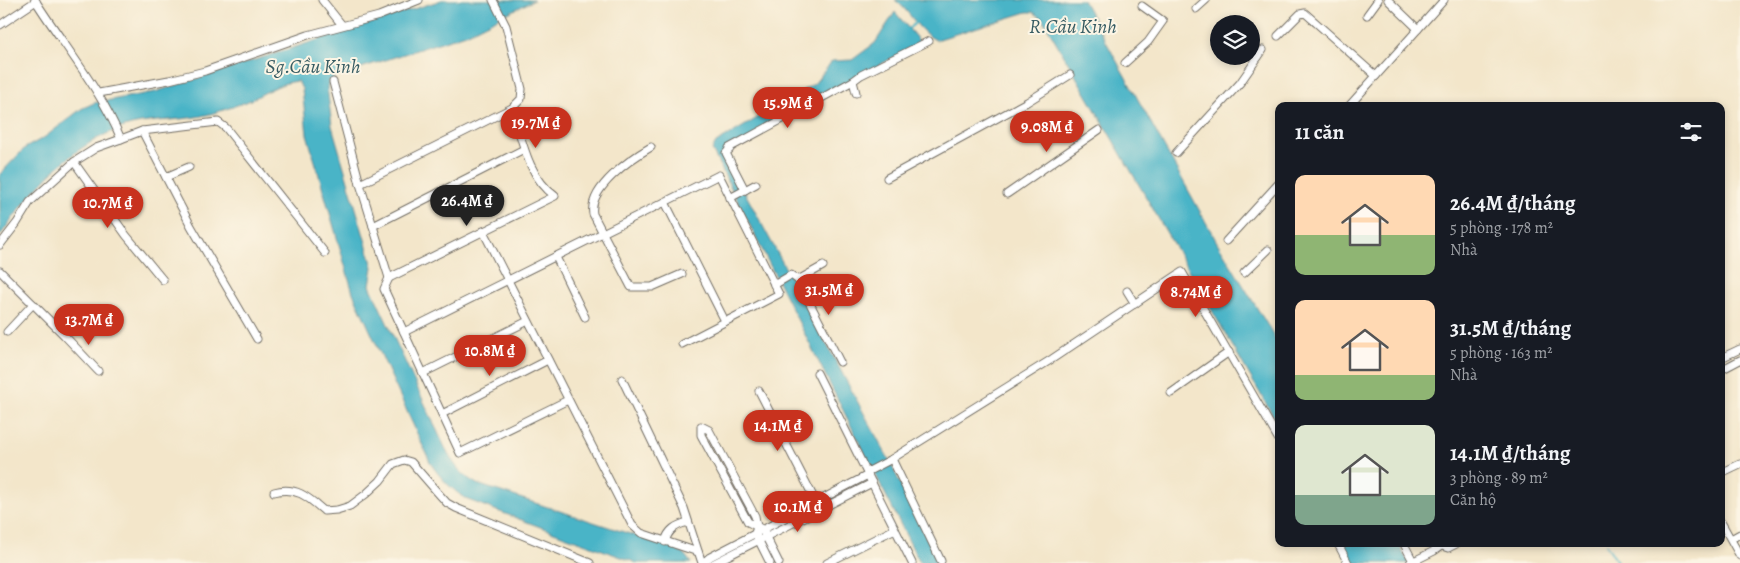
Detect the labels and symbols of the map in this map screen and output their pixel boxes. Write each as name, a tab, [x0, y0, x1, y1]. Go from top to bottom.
water label: R.Cầu Kinh	[1029, 13, 1117, 40]
water label: Sg.Cầu Kinh	[265, 53, 361, 80]
pin: 15.9M ₫	[742, 86, 834, 129]
pin: 19.7M ₫	[490, 106, 582, 149]
pin: 9.08M ₫	[1001, 110, 1093, 153]
pin: 26.4M ₫	[421, 184, 513, 227]
pin: 10.7M ₫	[62, 186, 154, 229]
pin: 31.5M ₫	[783, 274, 875, 316]
pin: 8.74M ₫	[1150, 276, 1242, 318]
pin: 13.7M ₫	[43, 304, 135, 346]
pin: 10.8M ₫	[444, 334, 536, 377]
pin: 14.1M ₫	[732, 410, 824, 452]
pin: 10.1M ₫	[752, 490, 844, 533]

